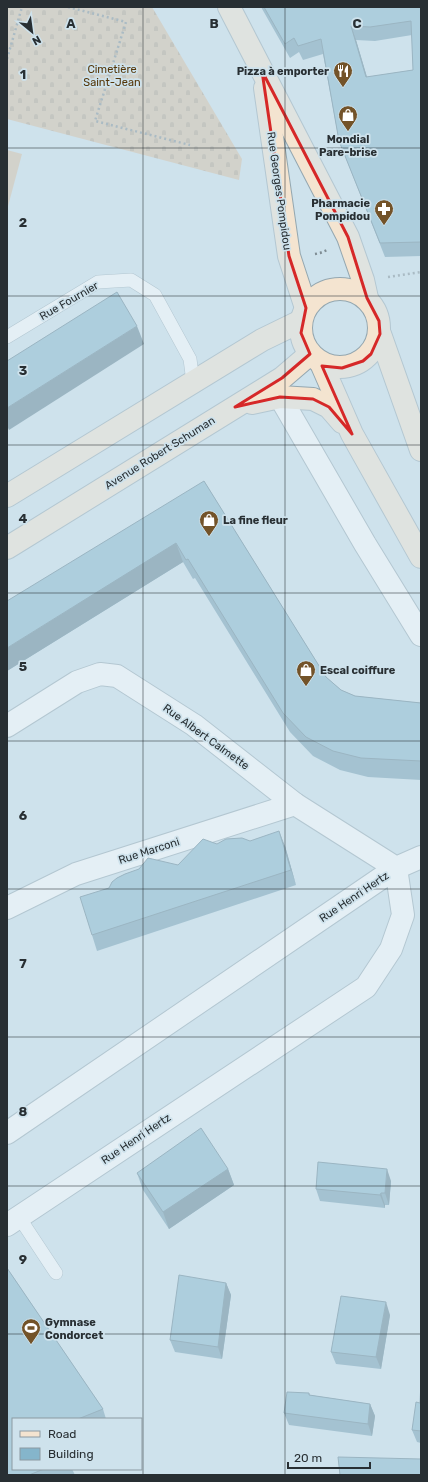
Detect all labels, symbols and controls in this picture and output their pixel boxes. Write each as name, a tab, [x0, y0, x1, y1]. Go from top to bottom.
north arrow	[12, 12, 52, 52]
text: A	[66, 16, 76, 31]
text: B	[209, 16, 219, 31]
text: C	[352, 16, 362, 31]
text: N	[30, 33, 43, 48]
restaurant icon: Pizza à emporter	[332, 60, 354, 88]
park label: Cimetière Saint-Jean	[83, 63, 141, 89]
place label: Pizza à emporter	[237, 65, 329, 78]
text: 1	[20, 67, 26, 82]
shop icon: Mondial Pare-brise	[337, 104, 359, 132]
street label: Rue Georges Pompidou	[264, 131, 294, 251]
place label: Mondial Pare-brise	[319, 133, 378, 159]
place label: Pharmacie Pompidou	[311, 197, 370, 223]
pharmacy icon: Pharmacie Pompidou	[373, 198, 395, 226]
text: 2	[19, 215, 27, 230]
street label: Rue Fournier	[37, 279, 101, 323]
text: 3	[19, 363, 28, 378]
street label: Avenue Robert Schuman	[103, 414, 217, 492]
shop icon: La fine fleur	[198, 509, 220, 537]
text: 4	[19, 511, 28, 526]
place label: La fine fleur	[223, 514, 288, 527]
text: 5	[19, 659, 27, 674]
shop icon: Escal coiffure	[295, 659, 317, 687]
place label: Escal coiffure	[320, 664, 396, 677]
street label: Rue Albert Calmette	[160, 701, 252, 773]
text: 6	[19, 808, 28, 823]
street label: Rue Marconi	[117, 835, 181, 867]
street label: Rue Henri Hertz	[317, 869, 392, 925]
text: 7	[19, 956, 27, 971]
text: 8	[19, 1104, 28, 1119]
street label: Rue Henri Hertz	[99, 1111, 174, 1167]
text: 9	[19, 1252, 27, 1267]
place label: Gymnase Condorcet	[45, 1316, 103, 1342]
sports icon: Gymnase Condorcet	[20, 1317, 42, 1345]
legend	[12, 1418, 142, 1470]
text: Road	[48, 1427, 76, 1441]
scale bar	[288, 1444, 370, 1470]
text: Building	[48, 1447, 94, 1461]
text: 20 m	[294, 1451, 322, 1465]

